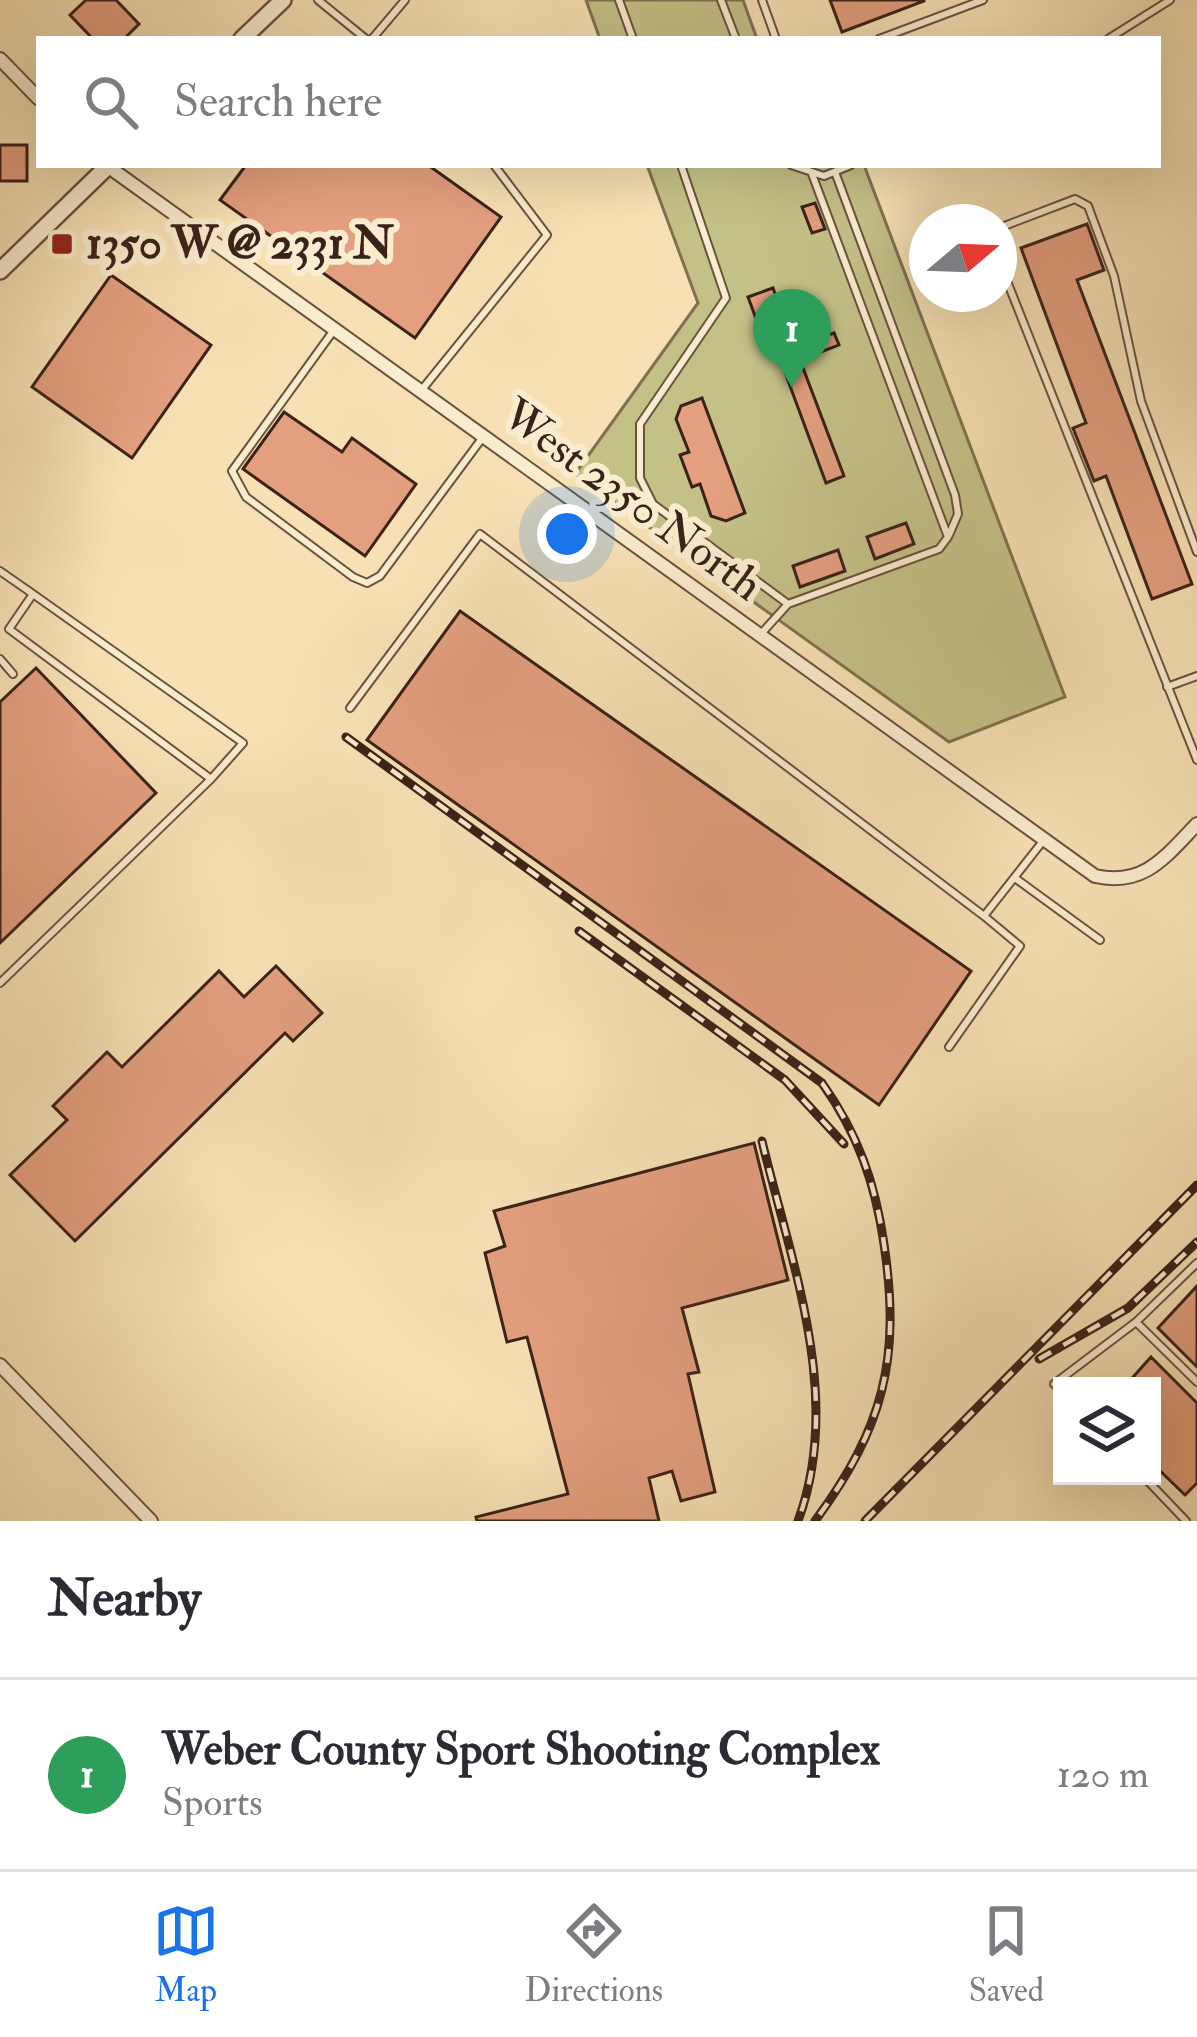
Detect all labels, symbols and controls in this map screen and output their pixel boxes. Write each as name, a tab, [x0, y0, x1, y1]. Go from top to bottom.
search box	[36, 36, 1161, 168]
icon: search	[78, 69, 144, 135]
text: Search here	[174, 74, 382, 130]
north arrow	[909, 204, 1017, 312]
place label: 1350 W @ 2331 N	[86, 216, 394, 272]
marker: 1350 W @ 2331 N	[49, 231, 75, 257]
pin: 1	[753, 289, 831, 388]
street label: West 2350 North	[490, 386, 773, 613]
your location	[537, 504, 597, 564]
map controls	[1053, 1377, 1161, 1485]
button: layers	[1053, 1377, 1161, 1485]
text: Nearby	[48, 1567, 201, 1631]
text: Weber County Sport Shooting Complex	[162, 1722, 880, 1778]
text: 1	[80, 1750, 94, 1799]
text: 120 m	[1057, 1750, 1149, 1799]
text: Sports	[162, 1778, 263, 1827]
tab: Map	[153, 1898, 219, 2011]
tab: Directions	[525, 1898, 663, 2011]
tab: Saved	[969, 1898, 1044, 2011]

